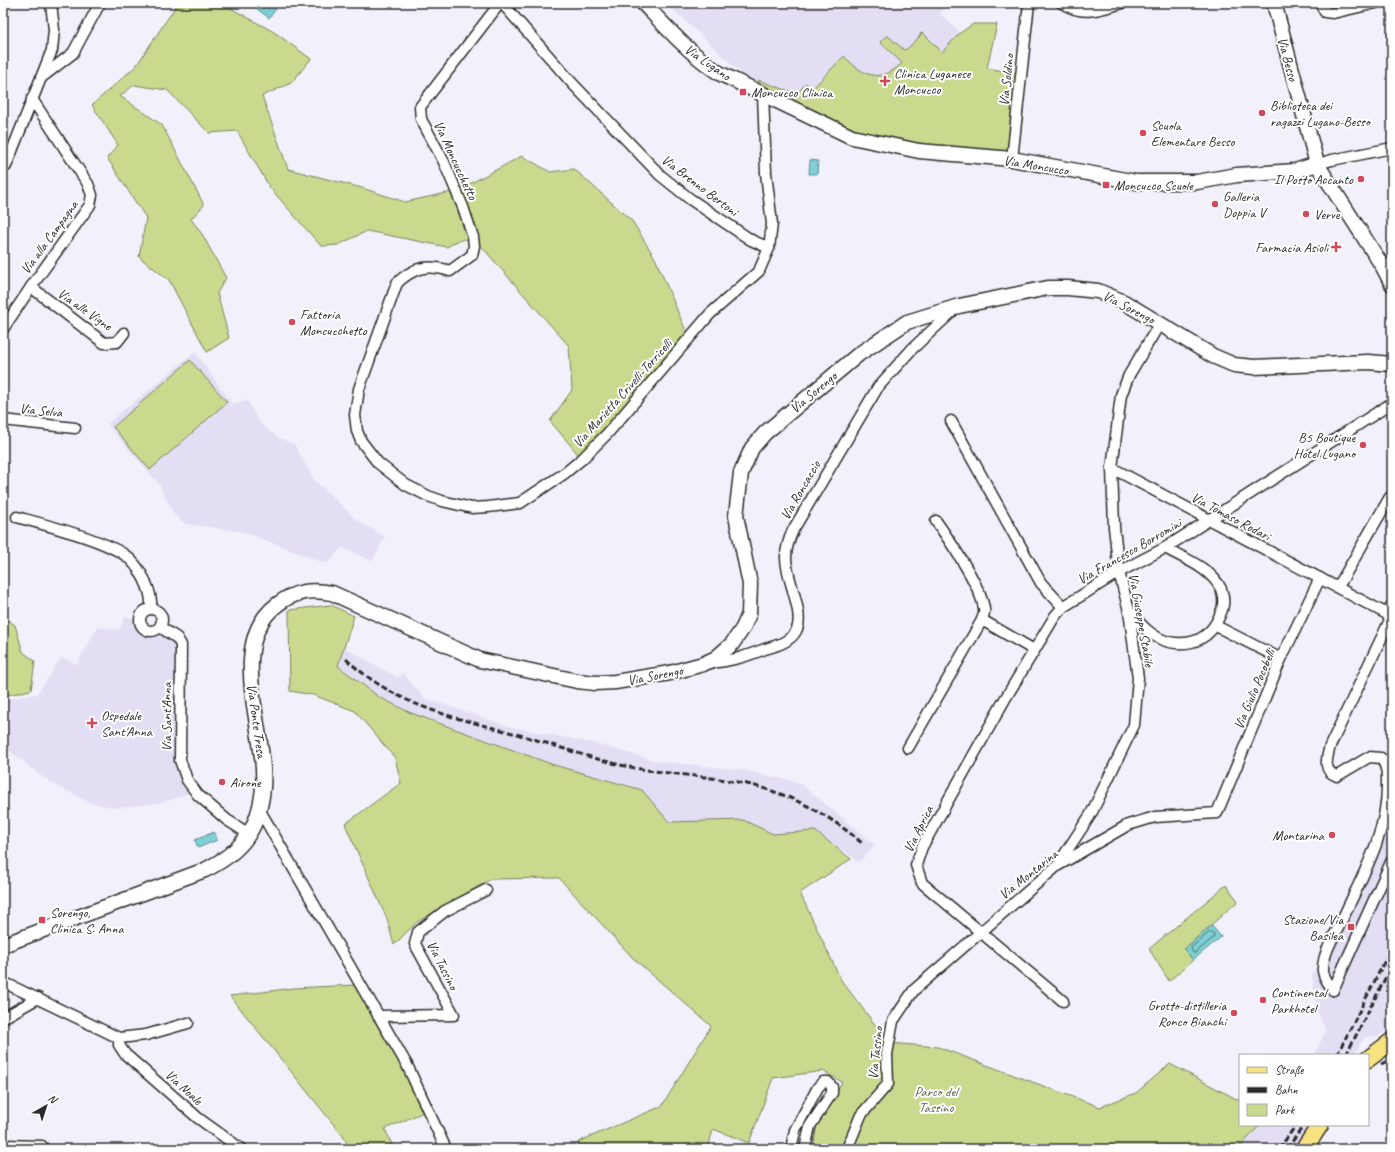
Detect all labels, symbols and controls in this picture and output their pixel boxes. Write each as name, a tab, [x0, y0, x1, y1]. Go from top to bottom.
street label: Via Besso	[1274, 35, 1302, 84]
street label: Via Lugano	[682, 41, 736, 85]
street label: Via Soldino	[995, 51, 1018, 107]
place label: Clinica Luganese Moncucco	[894, 65, 972, 98]
marker: Clinica Luganese Moncucco	[879, 75, 891, 87]
place label: Moncucco Clinica	[751, 84, 833, 101]
marker: Moncucco Clinica	[738, 87, 748, 97]
place label: Biblioteca dei ragazzi Lugano-Besso	[1270, 97, 1372, 130]
marker: Biblioteca dei ragazzi Lugano-Besso	[1257, 108, 1267, 118]
place label: Scuola Elementare Besso	[1151, 117, 1235, 150]
street label: Via Moncucchetto	[430, 118, 482, 203]
marker: Scuola Elementare Besso	[1138, 128, 1148, 138]
street label: Via Brenno Bertoni	[658, 151, 743, 221]
street label: Via Moncucco	[1002, 152, 1071, 179]
place label: Il Posto Accanto	[1274, 171, 1354, 188]
marker: Il Posto Accanto	[1356, 174, 1366, 184]
place label: Moncucco Scuole	[1114, 177, 1194, 194]
marker: Moncucco Scuole	[1101, 180, 1111, 190]
place label: Galleria Doppia V	[1223, 188, 1269, 221]
street label: Via alla Campagna	[17, 196, 82, 277]
marker: Galleria Doppia V	[1210, 199, 1220, 209]
place label: Verve	[1314, 206, 1341, 223]
marker: Verve	[1301, 209, 1311, 219]
place label: Farmacia Asioli	[1255, 239, 1330, 256]
marker: Farmacia Asioli	[1331, 242, 1341, 252]
street label: Via alle Vigne	[54, 285, 116, 335]
street label: Via Sorengo	[1100, 287, 1159, 329]
place label: Fattoria Moncucchetto	[300, 306, 368, 339]
marker: Fattoria Moncucchetto	[287, 317, 297, 327]
street label: Via Marietta Crivelli-Torricelli	[569, 334, 677, 451]
street label: Via Sorengo	[786, 367, 842, 417]
street label: Via Selva	[19, 400, 64, 421]
place label: B5 Boutique Hotel Lugano	[1294, 429, 1357, 462]
marker: B5 Boutique Hotel Lugano	[1358, 440, 1368, 450]
street label: Via Roncaccio	[777, 457, 825, 523]
street label: Via Tomaso Rodari	[1188, 488, 1275, 546]
street label: Via Francesco Borromini	[1074, 514, 1186, 588]
street label: Via Giuseppe Stabile	[1125, 572, 1158, 670]
street label: Via Giulio Pocobelli	[1230, 644, 1280, 732]
street label: Via Sorengo	[626, 661, 686, 689]
street label: Via Sant'Anna	[158, 682, 175, 752]
street label: Via Ponte Tresa	[243, 683, 270, 760]
place label: Ospedale Sant'Anna	[101, 707, 153, 740]
marker: Ospedale Sant'Anna	[86, 717, 98, 729]
place label: Airone	[230, 774, 262, 791]
marker: Airone	[217, 777, 227, 787]
street label: Via Aprica	[900, 802, 937, 855]
place label: Montarina	[1272, 827, 1325, 844]
marker: Montarina	[1327, 830, 1337, 840]
street label: Via Montarina	[996, 845, 1062, 903]
place label: Sorengo, Clinica S. Anna	[50, 904, 124, 937]
place label: Stazione/Via Basilea	[1283, 911, 1344, 944]
marker: Sorengo, Clinica S. Anna	[37, 915, 47, 925]
marker: Stazione/Via Basilea	[1346, 922, 1356, 932]
street label: Via Tassino	[423, 938, 463, 994]
place label: Continental Parkhotel	[1271, 984, 1329, 1017]
marker: Continental Parkhotel	[1258, 995, 1268, 1005]
place label: Grotto-distilleria Ronco Bianchi	[1148, 997, 1228, 1030]
marker: Grotto-distilleria Ronco Bianchi	[1229, 1008, 1239, 1018]
street label: Via Tassino	[864, 1024, 887, 1080]
legend	[1239, 1054, 1369, 1126]
text: Straße	[1275, 1062, 1304, 1078]
street label: Via Noale	[161, 1066, 207, 1110]
text: Bahn	[1275, 1082, 1298, 1098]
park label: Parco del Tassino	[915, 1083, 960, 1116]
north arrow	[26, 1086, 66, 1126]
text: N	[45, 1091, 61, 1107]
text: Park	[1275, 1102, 1296, 1118]

